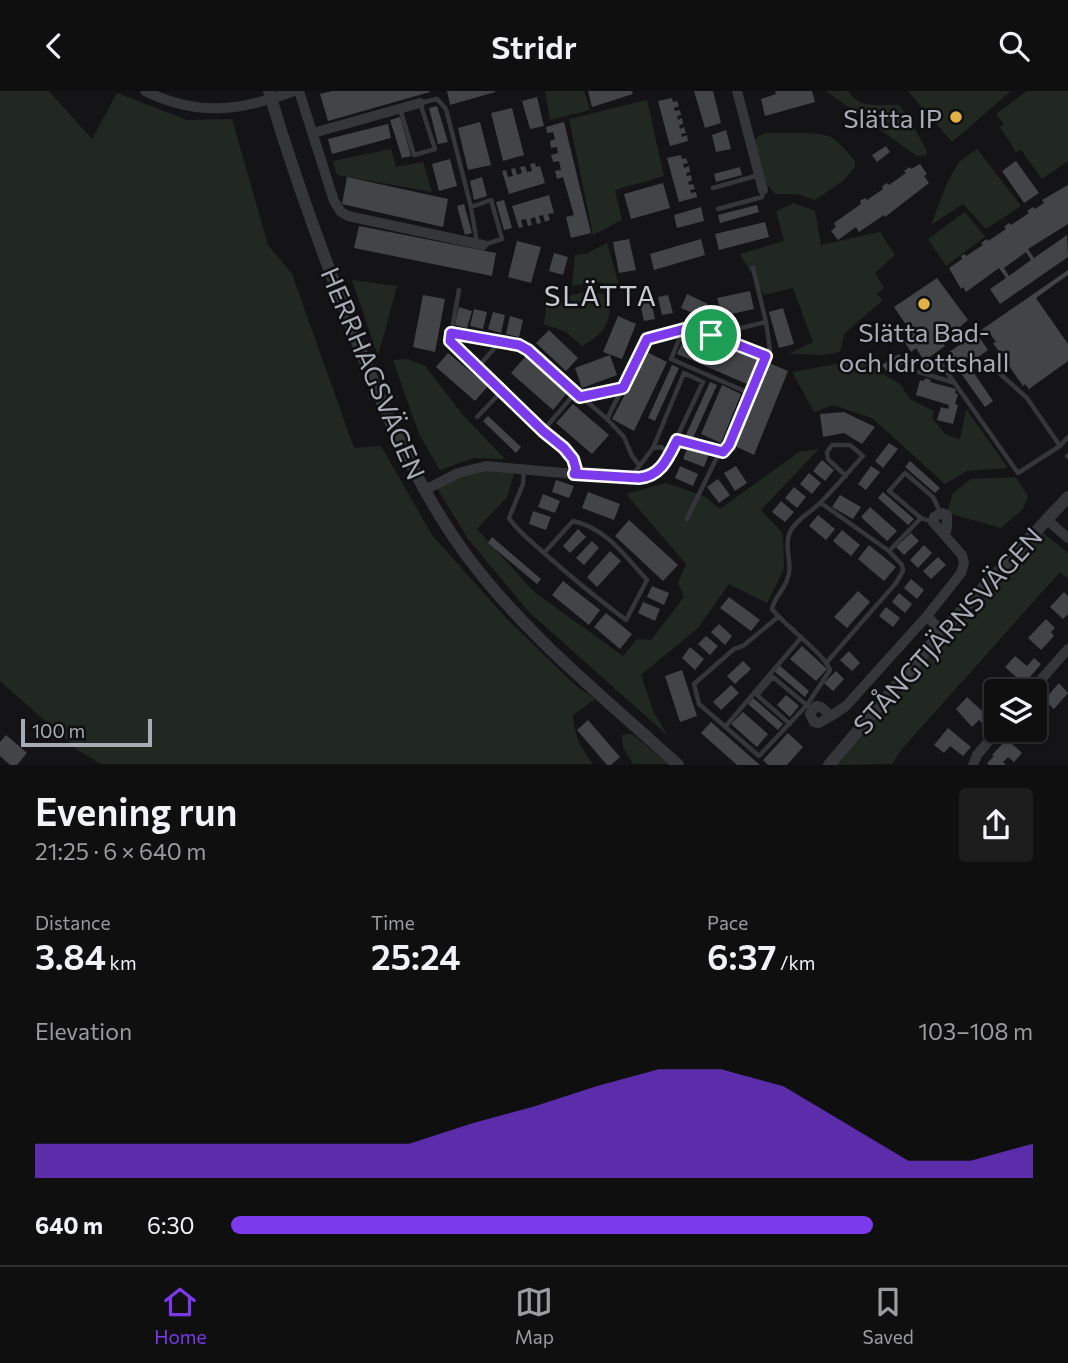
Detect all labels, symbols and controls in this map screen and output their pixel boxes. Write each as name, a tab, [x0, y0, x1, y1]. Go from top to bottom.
text: Stridr	[491, 26, 577, 66]
icon: back	[35, 27, 73, 65]
icon: search	[995, 27, 1033, 65]
place label: Slätta IP	[843, 102, 942, 133]
marker: Slätta IP	[948, 109, 964, 125]
street label: HERRHAGSVÄGEN	[315, 262, 433, 484]
district label: SLÄTTA	[544, 278, 658, 312]
marker: Slätta Bad- och Idrottshall	[916, 296, 932, 312]
pin	[681, 305, 741, 365]
icon: arrive	[692, 316, 730, 354]
place label: Slätta Bad- och Idrottshall	[839, 316, 1009, 377]
street label: STÅNGTJÄRNSVÄGEN	[846, 521, 1048, 739]
map controls	[984, 679, 1047, 742]
button: layers	[984, 679, 1047, 742]
scale bar	[21, 715, 152, 747]
text: 100 m	[32, 719, 85, 742]
text: Evening run	[35, 787, 238, 834]
button: share	[959, 788, 1033, 862]
text: 21:25 · 6 × 640 m	[35, 837, 206, 865]
text: Distance	[35, 911, 111, 934]
text: Time	[371, 911, 415, 934]
text: Pace	[707, 911, 748, 934]
text: 3.84	[35, 934, 106, 977]
text: 25:24	[371, 934, 461, 977]
text: 6:37	[707, 934, 776, 977]
text: km	[106, 951, 136, 974]
text: /km	[776, 951, 815, 974]
text: Elevation	[35, 1017, 132, 1045]
text: 103–108 m	[918, 1017, 1033, 1045]
text: 640 m	[35, 1211, 103, 1239]
text: 6:30	[147, 1211, 195, 1239]
tab: Home	[154, 1283, 206, 1348]
tab: Map	[515, 1283, 554, 1348]
tab: Saved	[862, 1283, 914, 1348]

